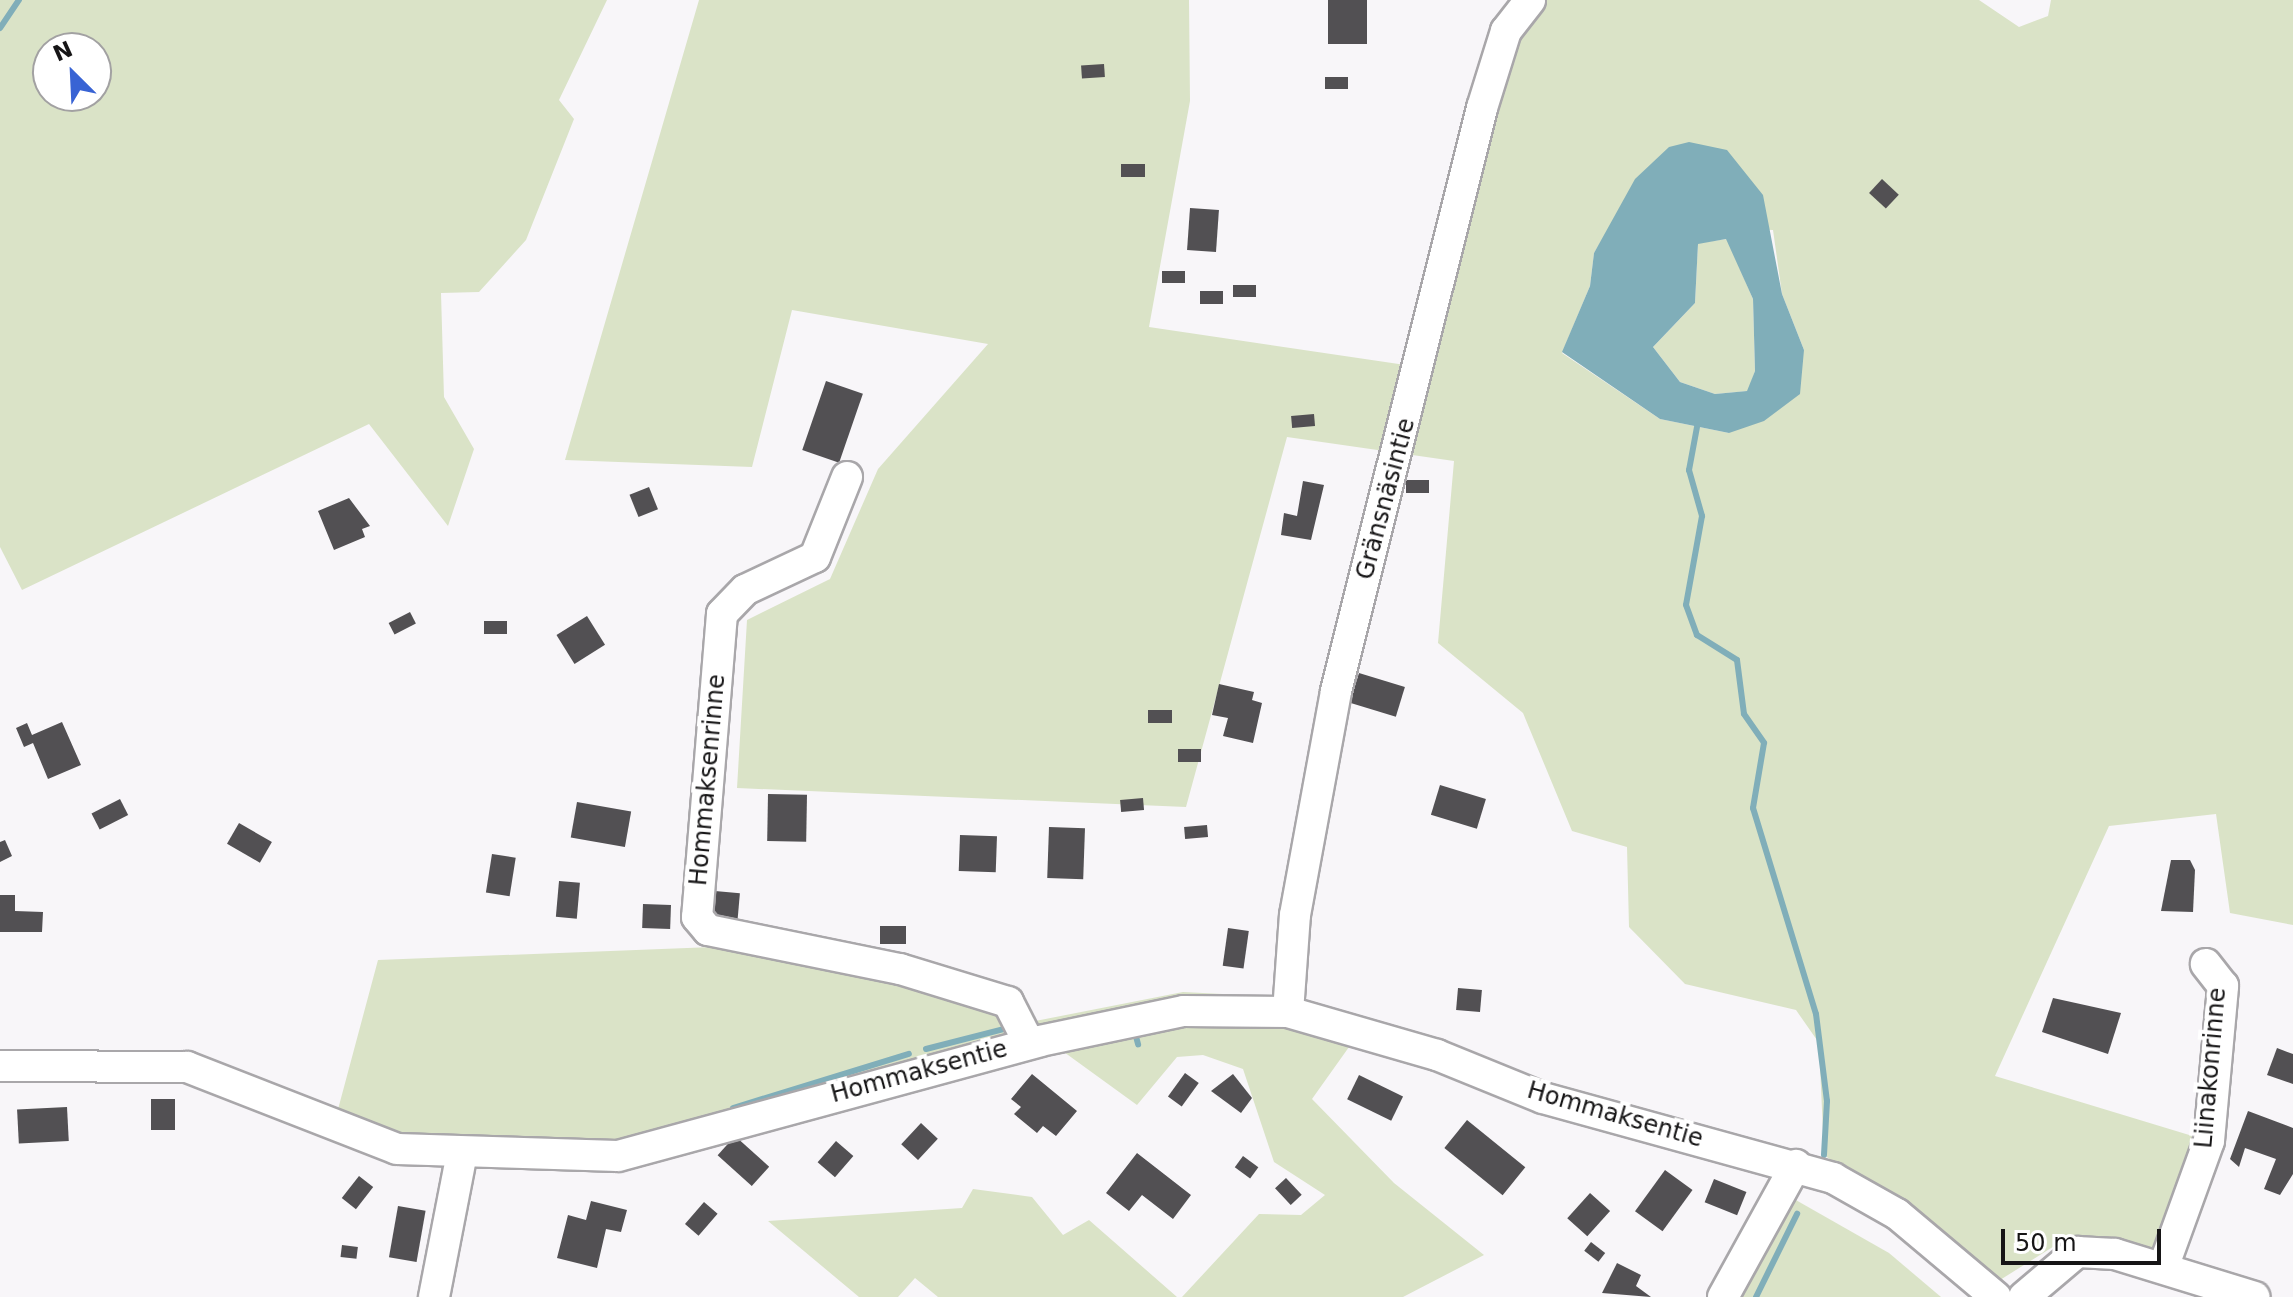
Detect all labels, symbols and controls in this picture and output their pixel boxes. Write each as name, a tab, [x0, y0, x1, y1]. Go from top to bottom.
north arrow	[32, 32, 112, 112]
text: N	[49, 36, 76, 67]
street label: Gränsnäsintie	[1351, 415, 1421, 583]
street label: Hommaksenrinne	[684, 673, 732, 887]
street label: Liinakonrinne	[2190, 986, 2232, 1150]
street label: Hommaksentie	[828, 1035, 1010, 1109]
street label: Hommaksentie	[1524, 1076, 1706, 1154]
scale bar	[2005, 1213, 2165, 1263]
text: 50 m	[2015, 1229, 2077, 1257]

